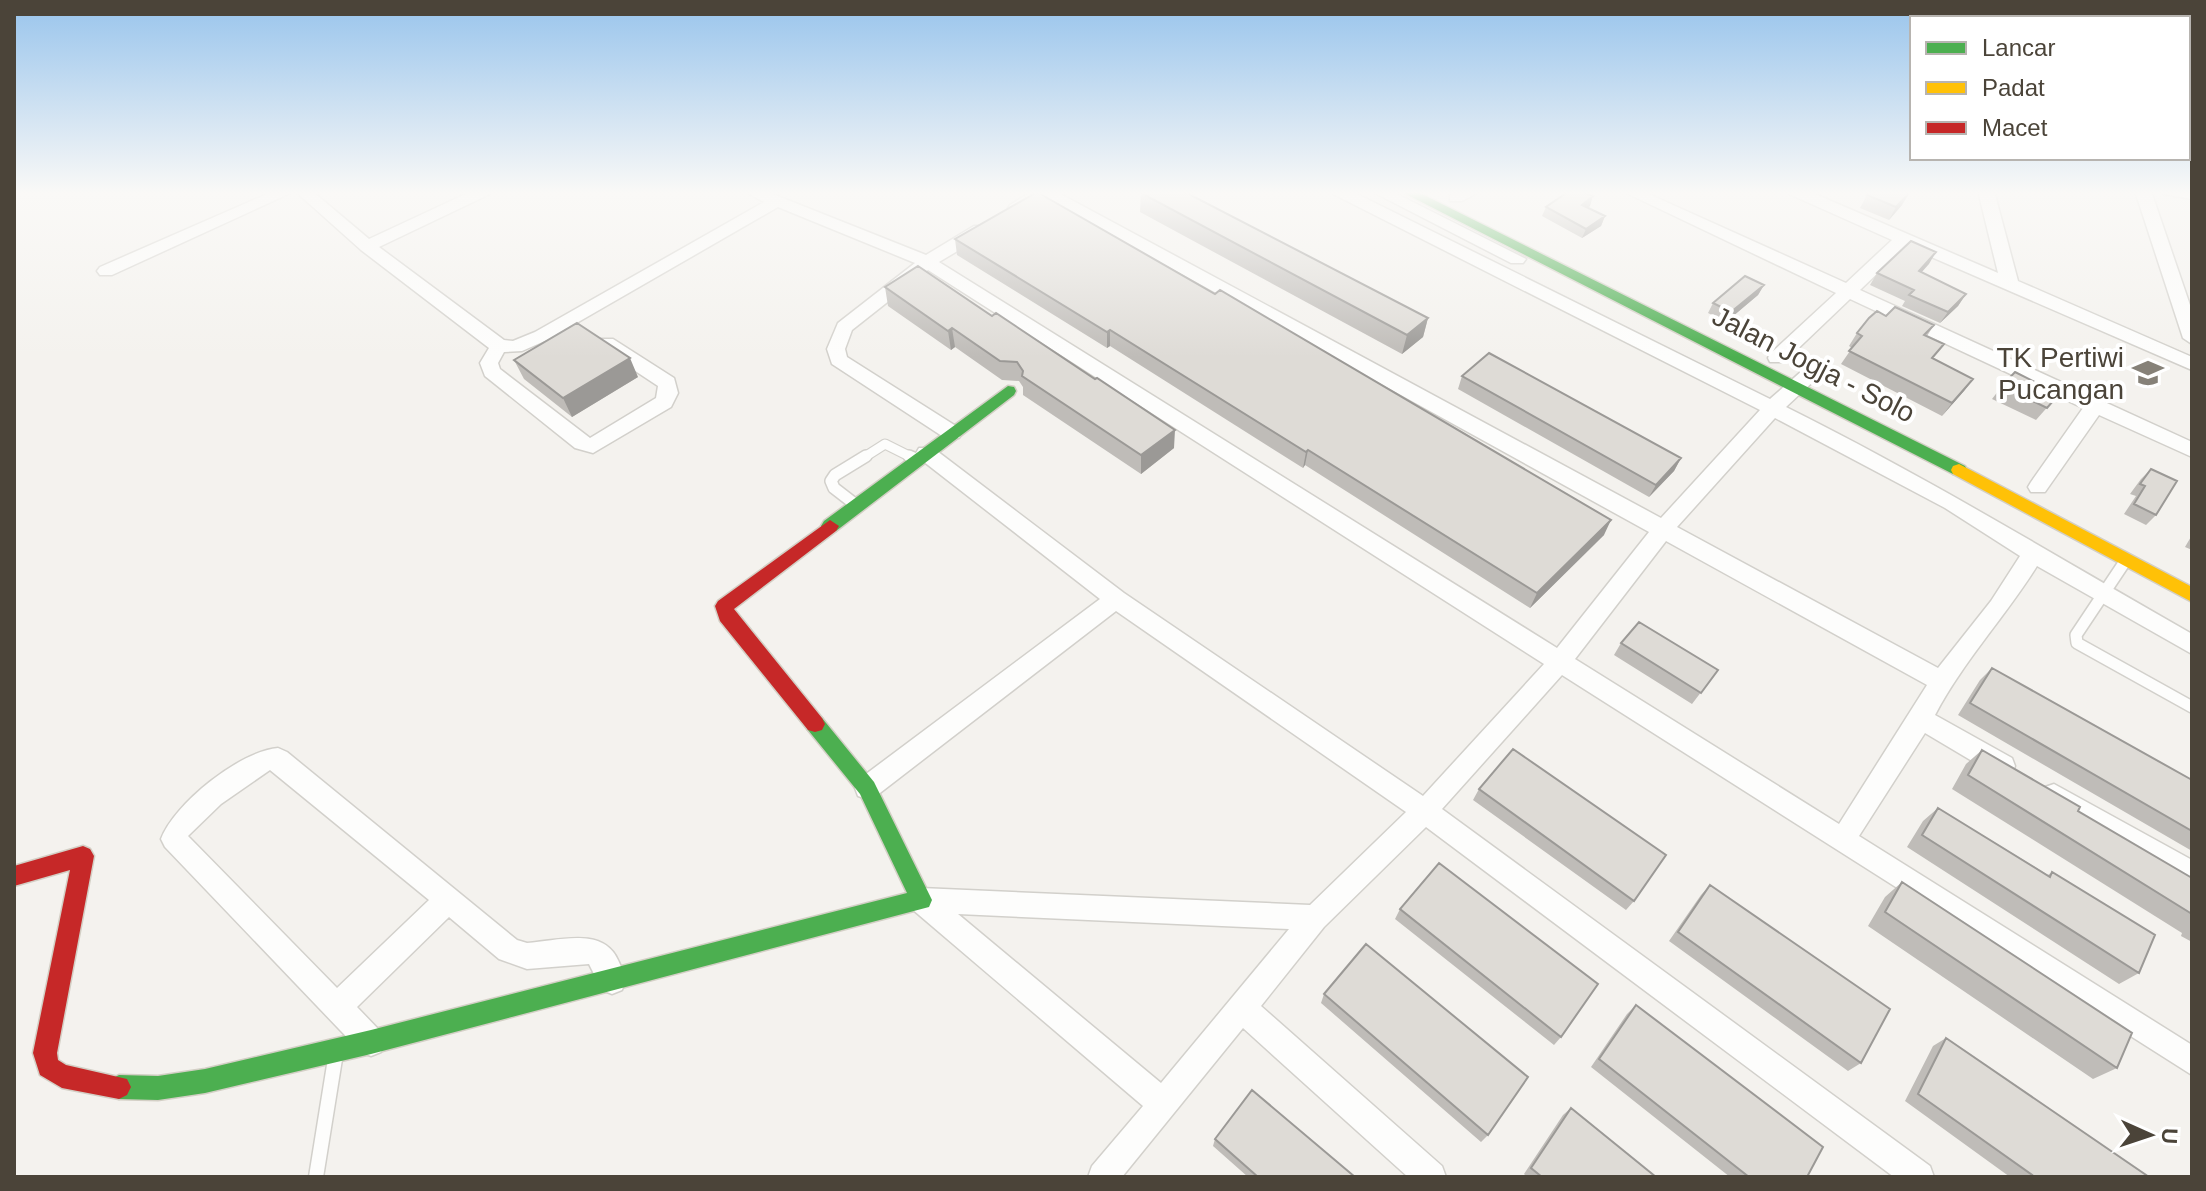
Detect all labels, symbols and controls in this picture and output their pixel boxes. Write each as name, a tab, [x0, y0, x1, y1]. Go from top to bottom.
legend	[1910, 16, 2190, 160]
text: Lancar	[1982, 34, 2055, 61]
text: Padat	[1982, 74, 2045, 101]
text: Macet	[1982, 114, 2048, 141]
street label: Jalan Jogja - Solo	[1708, 300, 1920, 429]
place label: TK Pertiwi Pucangan	[1996, 342, 2124, 405]
school or university icon: TK Pertiwi Pucangan	[2131, 356, 2165, 390]
north arrow	[2110, 1095, 2190, 1175]
text: U	[2157, 1127, 2182, 1145]

